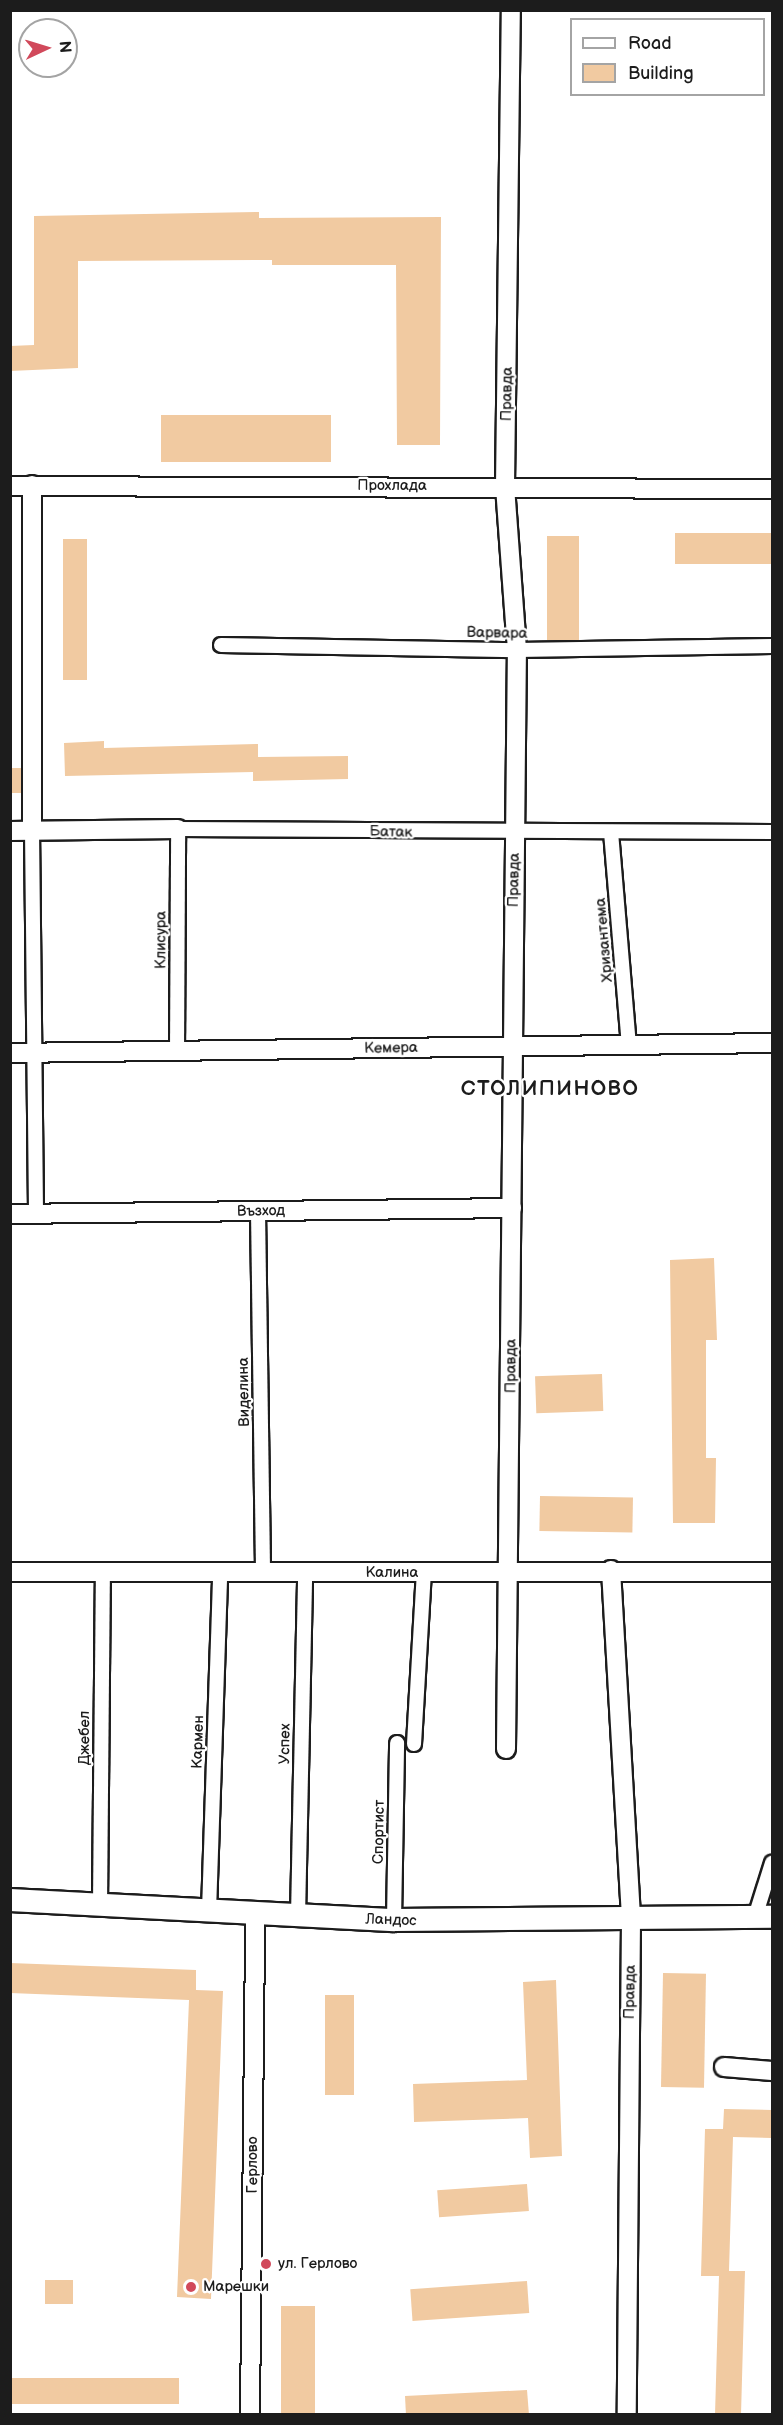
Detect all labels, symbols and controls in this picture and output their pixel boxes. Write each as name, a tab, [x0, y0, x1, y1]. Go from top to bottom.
north arrow	[18, 18, 78, 78]
legend	[570, 18, 765, 96]
text: Road	[628, 33, 672, 54]
text: N	[55, 40, 74, 54]
text: Building	[628, 63, 694, 84]
street label: Правда	[498, 367, 516, 421]
street label: Прохлада	[357, 477, 427, 495]
street label: Варвара	[466, 623, 528, 643]
street label: Батак	[369, 823, 413, 841]
street label: Правда	[505, 853, 523, 907]
street label: Хризантема	[591, 897, 617, 983]
street label: Клисура	[152, 911, 170, 969]
street label: Кемера	[364, 1039, 418, 1057]
district label: СТОЛИПИНОВО	[461, 1076, 639, 1102]
street label: Възход	[237, 1202, 285, 1220]
street label: Правда	[502, 1339, 520, 1393]
street label: Виделина	[234, 1357, 254, 1427]
street label: Калина	[366, 1564, 418, 1582]
street label: Джебел	[76, 1711, 94, 1765]
street label: Кармен	[188, 1715, 208, 1769]
street label: Успех	[276, 1723, 294, 1765]
street label: Спортист	[369, 1800, 389, 1864]
street label: Ландос	[365, 1910, 417, 1930]
street label: Правда	[621, 1965, 639, 2019]
street label: Герлово	[244, 2137, 262, 2193]
place label: ул. Герлово	[278, 2255, 357, 2273]
marker: ул. Герлово	[259, 2257, 273, 2271]
place label: Марешки	[203, 2278, 269, 2296]
marker: Марешки	[184, 2280, 198, 2294]

